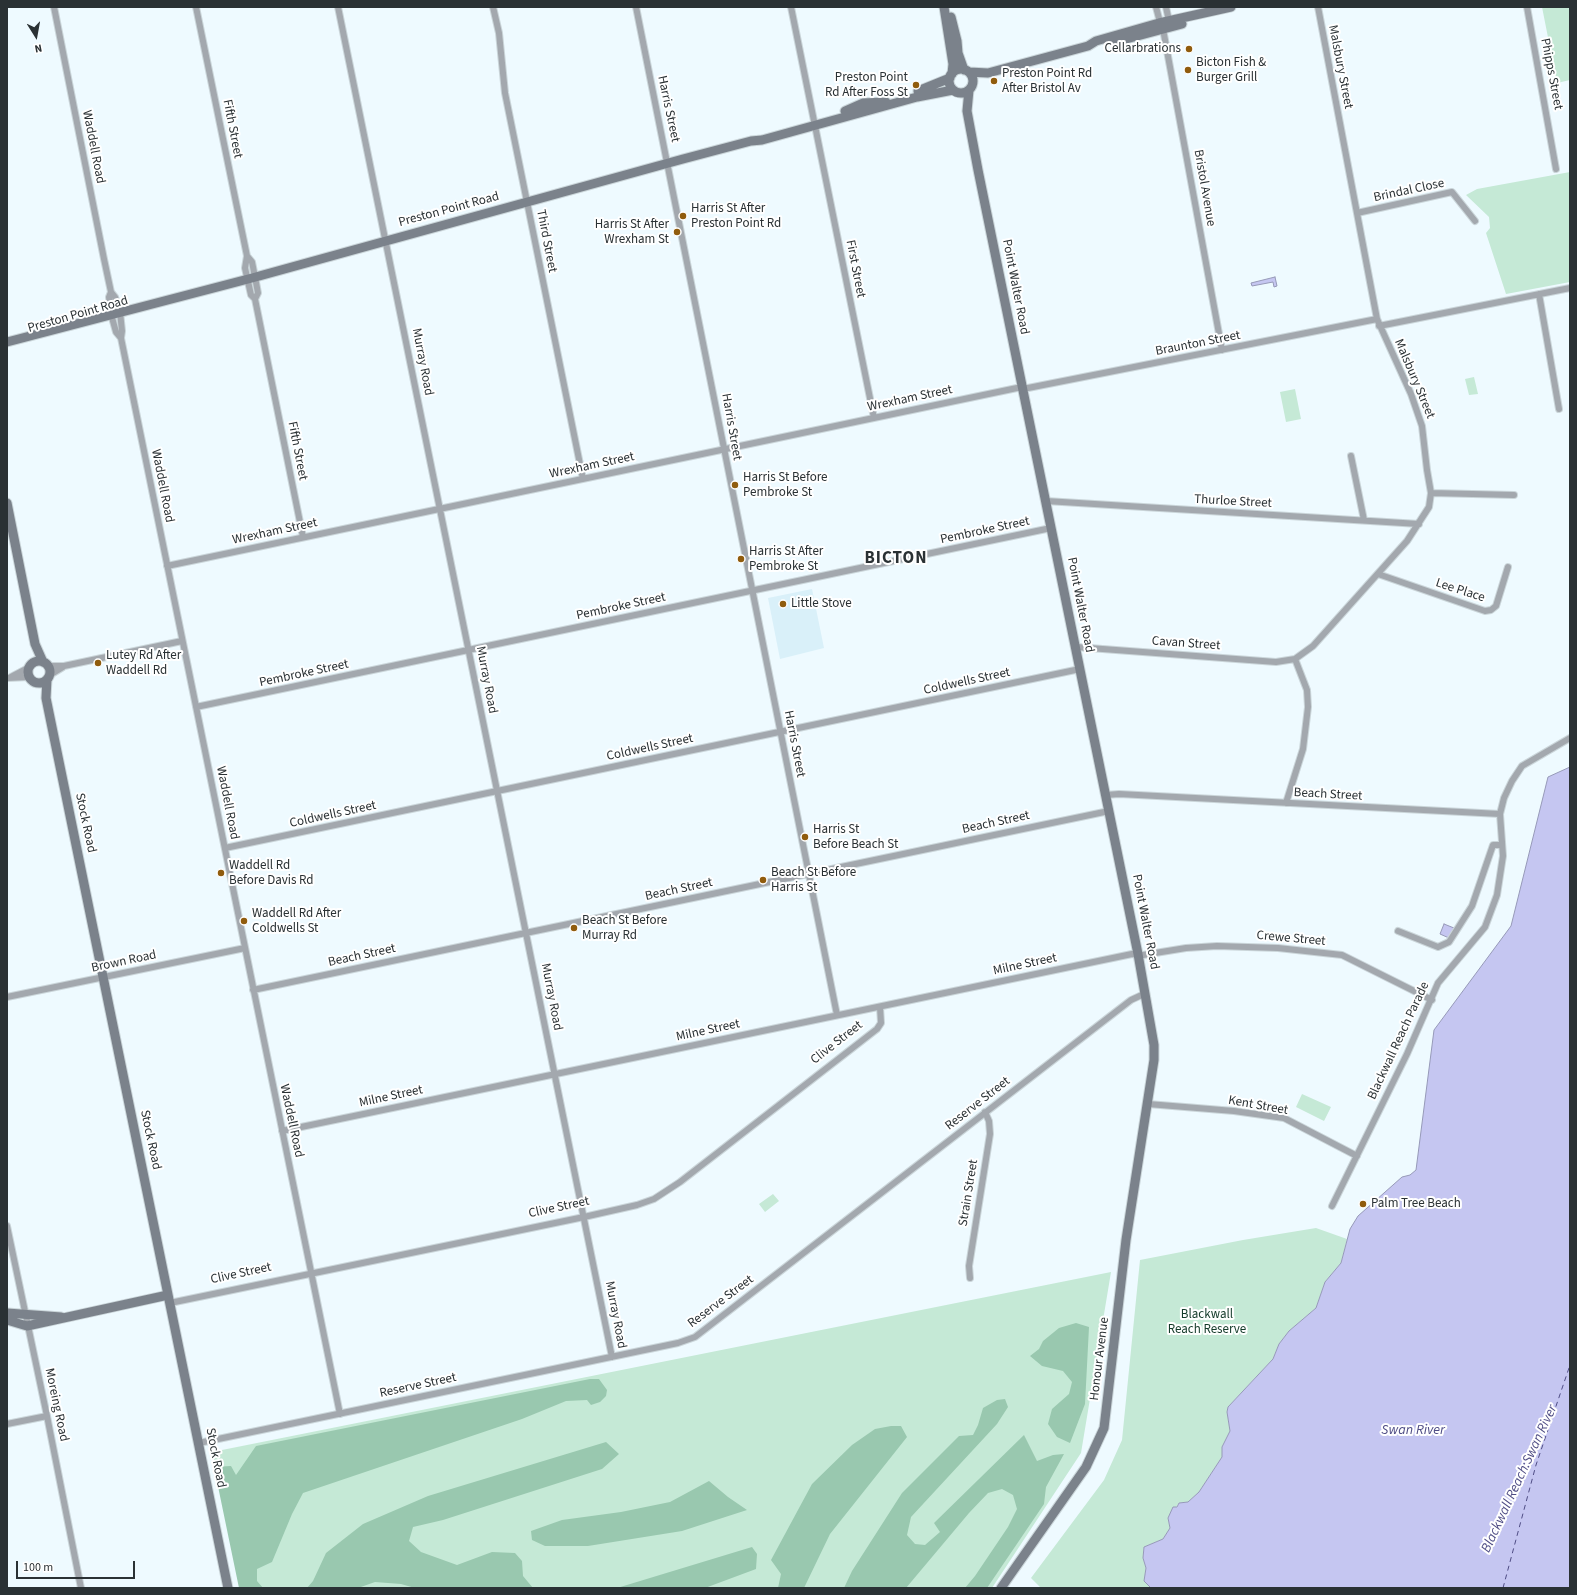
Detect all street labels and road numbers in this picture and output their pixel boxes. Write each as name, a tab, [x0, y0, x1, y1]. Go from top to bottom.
street label: Malsbury Street	[1324, 24, 1356, 110]
street label: Phipps Street	[1536, 37, 1566, 111]
street label: Harris Street	[653, 74, 683, 144]
street label: Fifth Street	[219, 98, 245, 160]
street label: Waddell Road	[78, 109, 108, 185]
street label: Bristol Avenue	[1190, 148, 1218, 228]
street label: Brindal Close	[1372, 176, 1446, 206]
street label: Preston Point Road	[397, 189, 501, 231]
street label: Third Street	[532, 208, 560, 274]
street label: Point Walter Road	[998, 238, 1032, 336]
street label: First Street	[842, 239, 868, 299]
street label: Preston Point Road	[26, 293, 130, 337]
street label: Murray Road	[408, 327, 436, 397]
street label: Braunton Street	[1154, 328, 1242, 360]
street label: Malsbury Street	[1390, 337, 1438, 421]
street label: Wrexham Street	[866, 382, 954, 416]
street label: Harris Street	[717, 392, 745, 462]
street label: Fifth Street	[284, 420, 310, 482]
street label: Waddell Road	[147, 448, 177, 524]
street label: Wrexham Street	[548, 449, 636, 483]
street label: Thurloe Street	[1194, 492, 1272, 512]
street label: Pembroke Street	[939, 514, 1031, 548]
street label: Wrexham Street	[231, 515, 319, 549]
street label: Point Walter Road	[1063, 556, 1097, 654]
street label: Lee Place	[1433, 576, 1487, 606]
street label: Pembroke Street	[575, 590, 667, 624]
street label: Cavan Street	[1151, 634, 1221, 654]
street label: Murray Road	[472, 645, 500, 715]
street label: Pembroke Street	[258, 657, 350, 691]
street label: Coldwells Street	[922, 665, 1012, 699]
street label: Harris Street	[780, 709, 808, 779]
street label: Coldwells Street	[605, 731, 695, 765]
street label: Waddell Road	[212, 765, 242, 841]
street label: Beach Street	[1293, 785, 1363, 805]
street label: Stock Road	[71, 792, 99, 854]
street label: Coldwells Street	[288, 798, 378, 832]
street label: Beach Street	[961, 808, 1031, 838]
street label: Point Walter Road	[1128, 873, 1162, 971]
street label: Beach Street	[644, 875, 714, 905]
street label: Crewe Street	[1256, 928, 1326, 950]
street label: Beach Street	[327, 941, 397, 971]
street label: Brown Road	[90, 948, 158, 976]
street label: Milne Street	[992, 951, 1058, 979]
street label: Murray Road	[537, 962, 565, 1032]
street label: Blackwall Reach Parade	[1365, 980, 1433, 1102]
street label: Milne Street	[675, 1017, 741, 1045]
street label: Clive Street	[808, 1018, 866, 1068]
street label: Reserve Street	[942, 1074, 1014, 1134]
street label: Waddell Road	[276, 1083, 306, 1159]
street label: Milne Street	[358, 1083, 424, 1111]
street label: Kent Street	[1227, 1093, 1289, 1119]
street label: Stock Road	[136, 1109, 164, 1171]
street label: Strain Street	[956, 1159, 982, 1227]
street label: Clive Street	[527, 1194, 591, 1222]
street label: Clive Street	[209, 1260, 273, 1288]
street label: Reserve Street	[685, 1272, 757, 1332]
street label: Murray Road	[601, 1280, 629, 1350]
street label: Honour Avenue	[1087, 1316, 1113, 1402]
street label: Moreing Road	[41, 1367, 71, 1443]
street label: Reserve Street	[378, 1370, 458, 1402]
street label: Stock Road	[202, 1427, 228, 1489]

